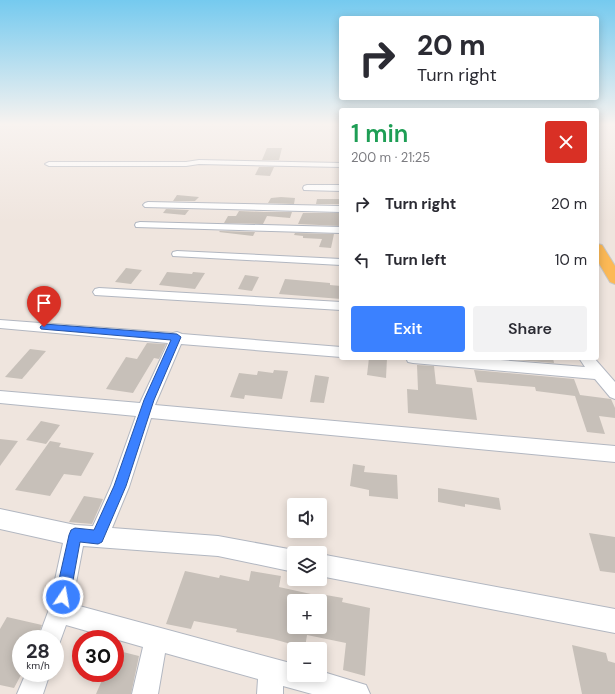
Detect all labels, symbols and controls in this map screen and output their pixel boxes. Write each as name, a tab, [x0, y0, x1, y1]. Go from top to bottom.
text: 20 m	[417, 27, 486, 64]
icon: right	[351, 32, 403, 84]
text: Turn right	[417, 63, 497, 87]
text: 1 min	[351, 118, 408, 149]
button: close	[545, 121, 587, 163]
text: 200 m · 21:25	[351, 149, 430, 166]
icon: right	[351, 193, 373, 215]
text: Turn right	[385, 194, 456, 214]
text: 20 m	[551, 194, 587, 214]
icon: left	[351, 249, 373, 271]
text: Turn left	[385, 250, 446, 270]
text: 10 m	[555, 250, 587, 270]
pin	[27, 286, 61, 327]
icon: arrive	[33, 292, 55, 314]
button: Exit	[351, 306, 465, 352]
button: Share	[473, 306, 587, 352]
map controls	[287, 498, 327, 682]
button: sound	[287, 498, 327, 538]
button: layers	[287, 546, 327, 586]
position arrow	[42, 576, 84, 618]
button: +	[287, 594, 327, 634]
speed limit sign: 30	[72, 630, 124, 682]
text: 28	[26, 638, 50, 664]
button: −	[287, 642, 327, 682]
text: km/h	[26, 659, 50, 672]

